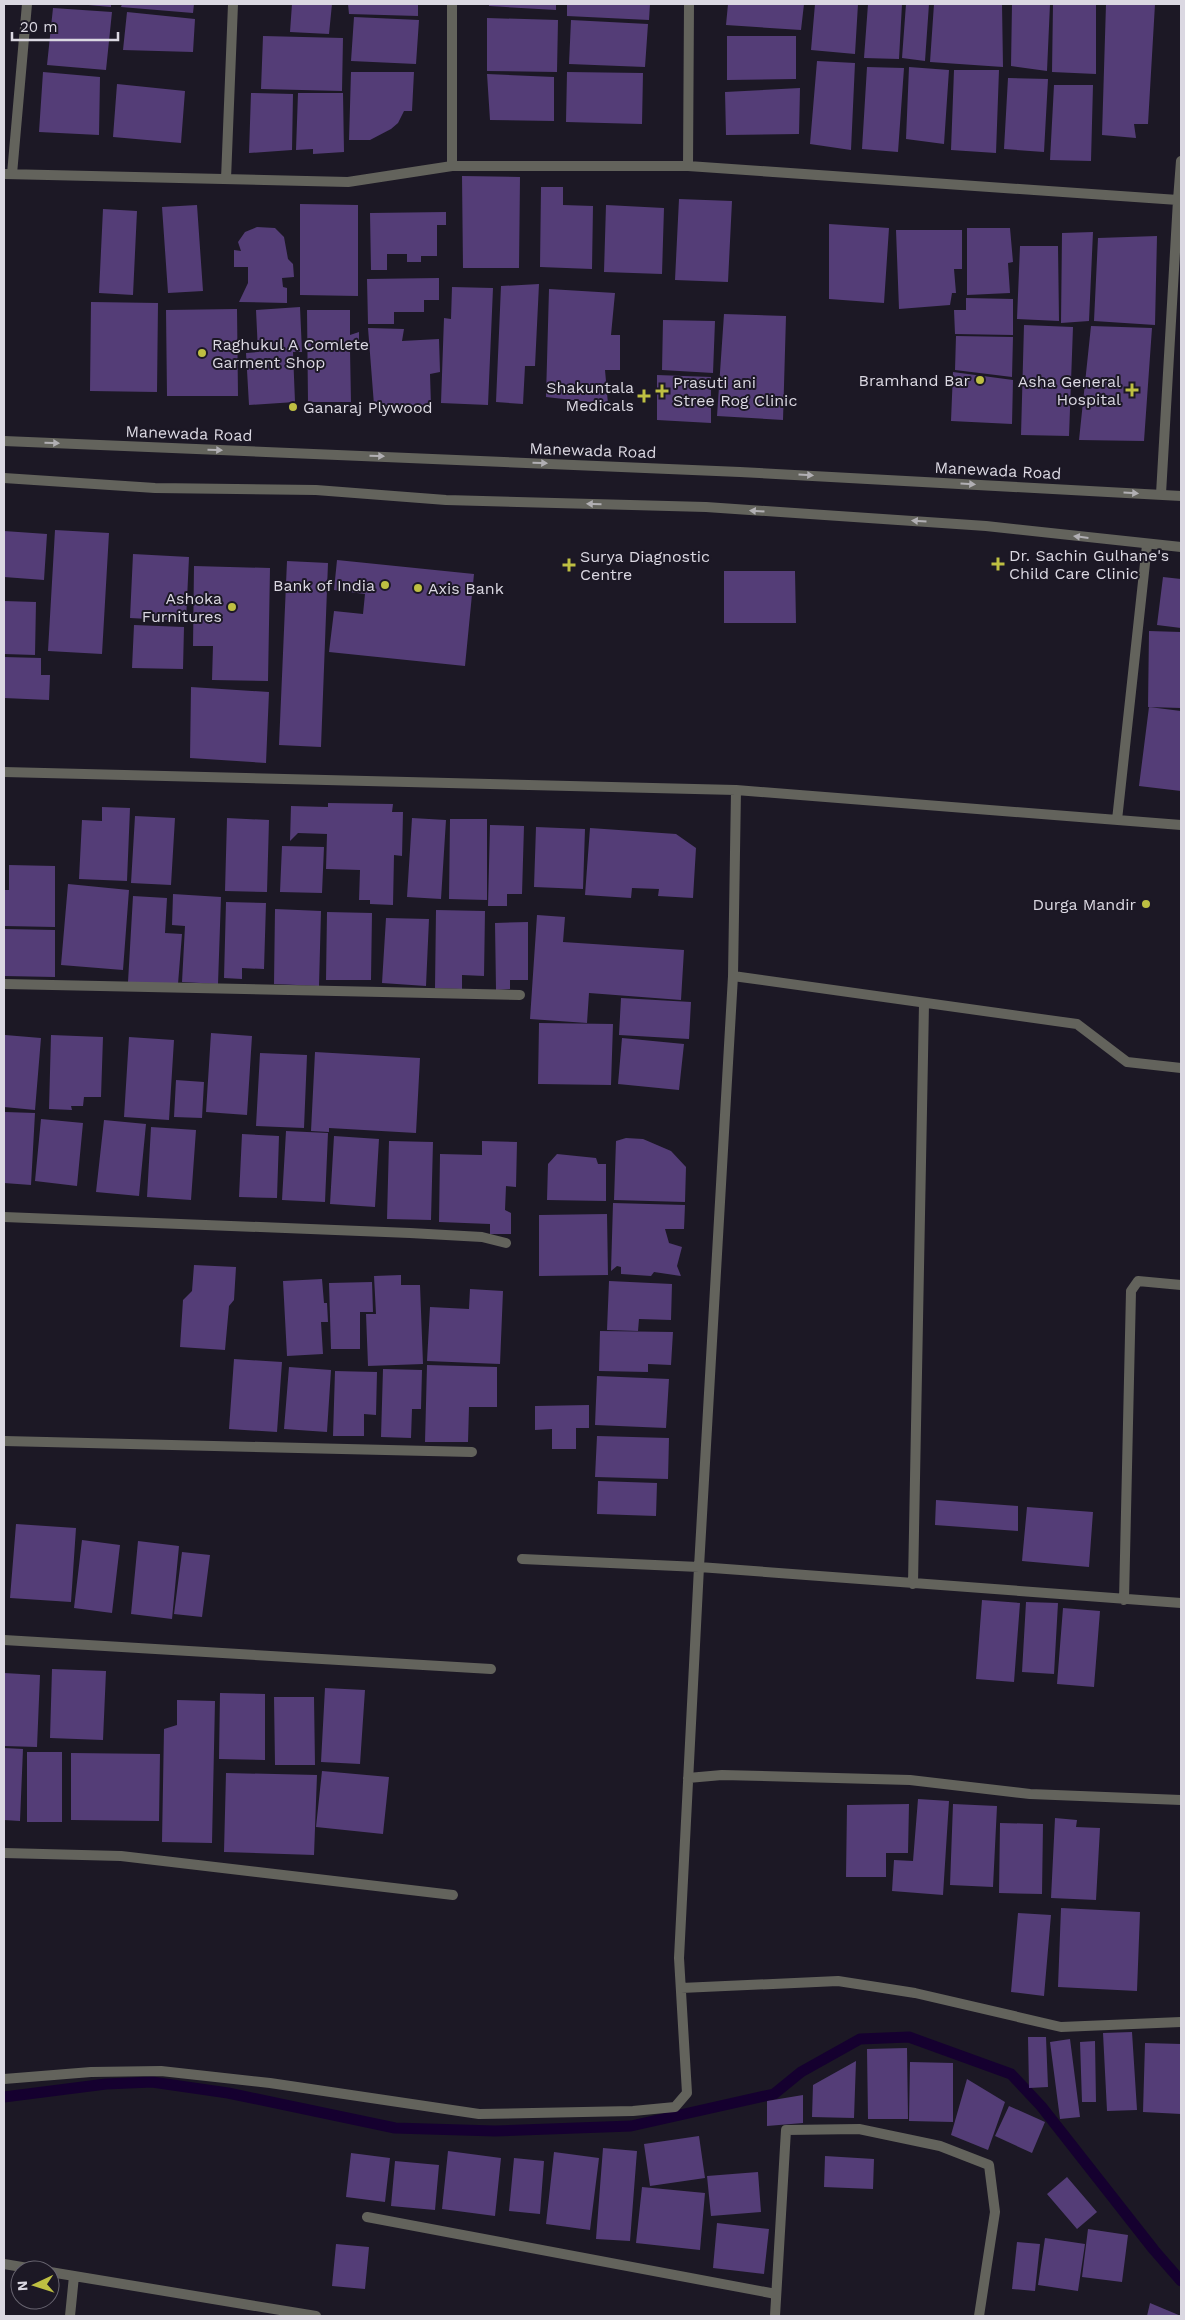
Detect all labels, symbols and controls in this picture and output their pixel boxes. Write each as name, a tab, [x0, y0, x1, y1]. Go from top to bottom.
scale bar	[12, 10, 119, 42]
text: 20 m	[20, 18, 58, 36]
place label: Raghukul A Comlete Garment Shop	[212, 335, 369, 372]
marker: Raghukul A Comlete Garment Shop	[196, 347, 208, 359]
place label: Bramhand Bar	[859, 371, 970, 390]
place label: Asha General Hospital	[1018, 372, 1121, 409]
place label: Prasuti ani Stree Rog Clinic	[673, 373, 797, 410]
marker: Bramhand Bar	[974, 374, 986, 386]
place label: Shakuntala Medicals	[546, 378, 634, 415]
marker: Asha General Hospital	[1125, 383, 1139, 397]
marker: Prasuti ani Stree Rog Clinic	[655, 384, 669, 398]
marker: Shakuntala Medicals	[638, 390, 650, 402]
place label: Ganaraj Plywood	[303, 398, 433, 417]
marker: Ganaraj Plywood	[287, 401, 299, 413]
street label: Manewada Road	[125, 422, 253, 445]
one-way arrow	[45, 439, 61, 447]
street label: Manewada Road	[529, 439, 657, 462]
one-way arrow	[207, 446, 223, 454]
one-way arrow	[369, 453, 385, 461]
street label: Manewada Road	[934, 458, 1062, 483]
one-way arrow	[532, 460, 548, 468]
one-way arrow	[798, 472, 814, 480]
one-way arrow	[961, 480, 977, 488]
one-way arrow	[1123, 489, 1139, 497]
one-way arrow	[586, 500, 602, 508]
one-way arrow	[748, 506, 764, 514]
one-way arrow	[911, 517, 927, 525]
one-way arrow	[1072, 533, 1088, 541]
place label: Dr. Sachin Gulhane's Child Care Clinic	[1009, 546, 1169, 583]
place label: Surya Diagnostic Centre	[580, 547, 710, 584]
marker: Dr. Sachin Gulhane's Child Care Clinic	[991, 557, 1005, 571]
marker: Surya Diagnostic Centre	[562, 558, 576, 572]
place label: Bank of India	[273, 576, 375, 595]
marker: Bank of India	[379, 579, 391, 591]
place label: Axis Bank	[428, 579, 504, 598]
marker: Axis Bank	[412, 582, 424, 594]
place label: Ashoka Furnitures	[142, 589, 222, 626]
marker: Ashoka Furnitures	[226, 601, 238, 613]
place label: Durga Mandir	[1032, 895, 1136, 914]
marker: Durga Mandir	[1140, 898, 1152, 910]
north arrow	[10, 2260, 60, 2310]
text: N	[14, 2280, 30, 2292]

